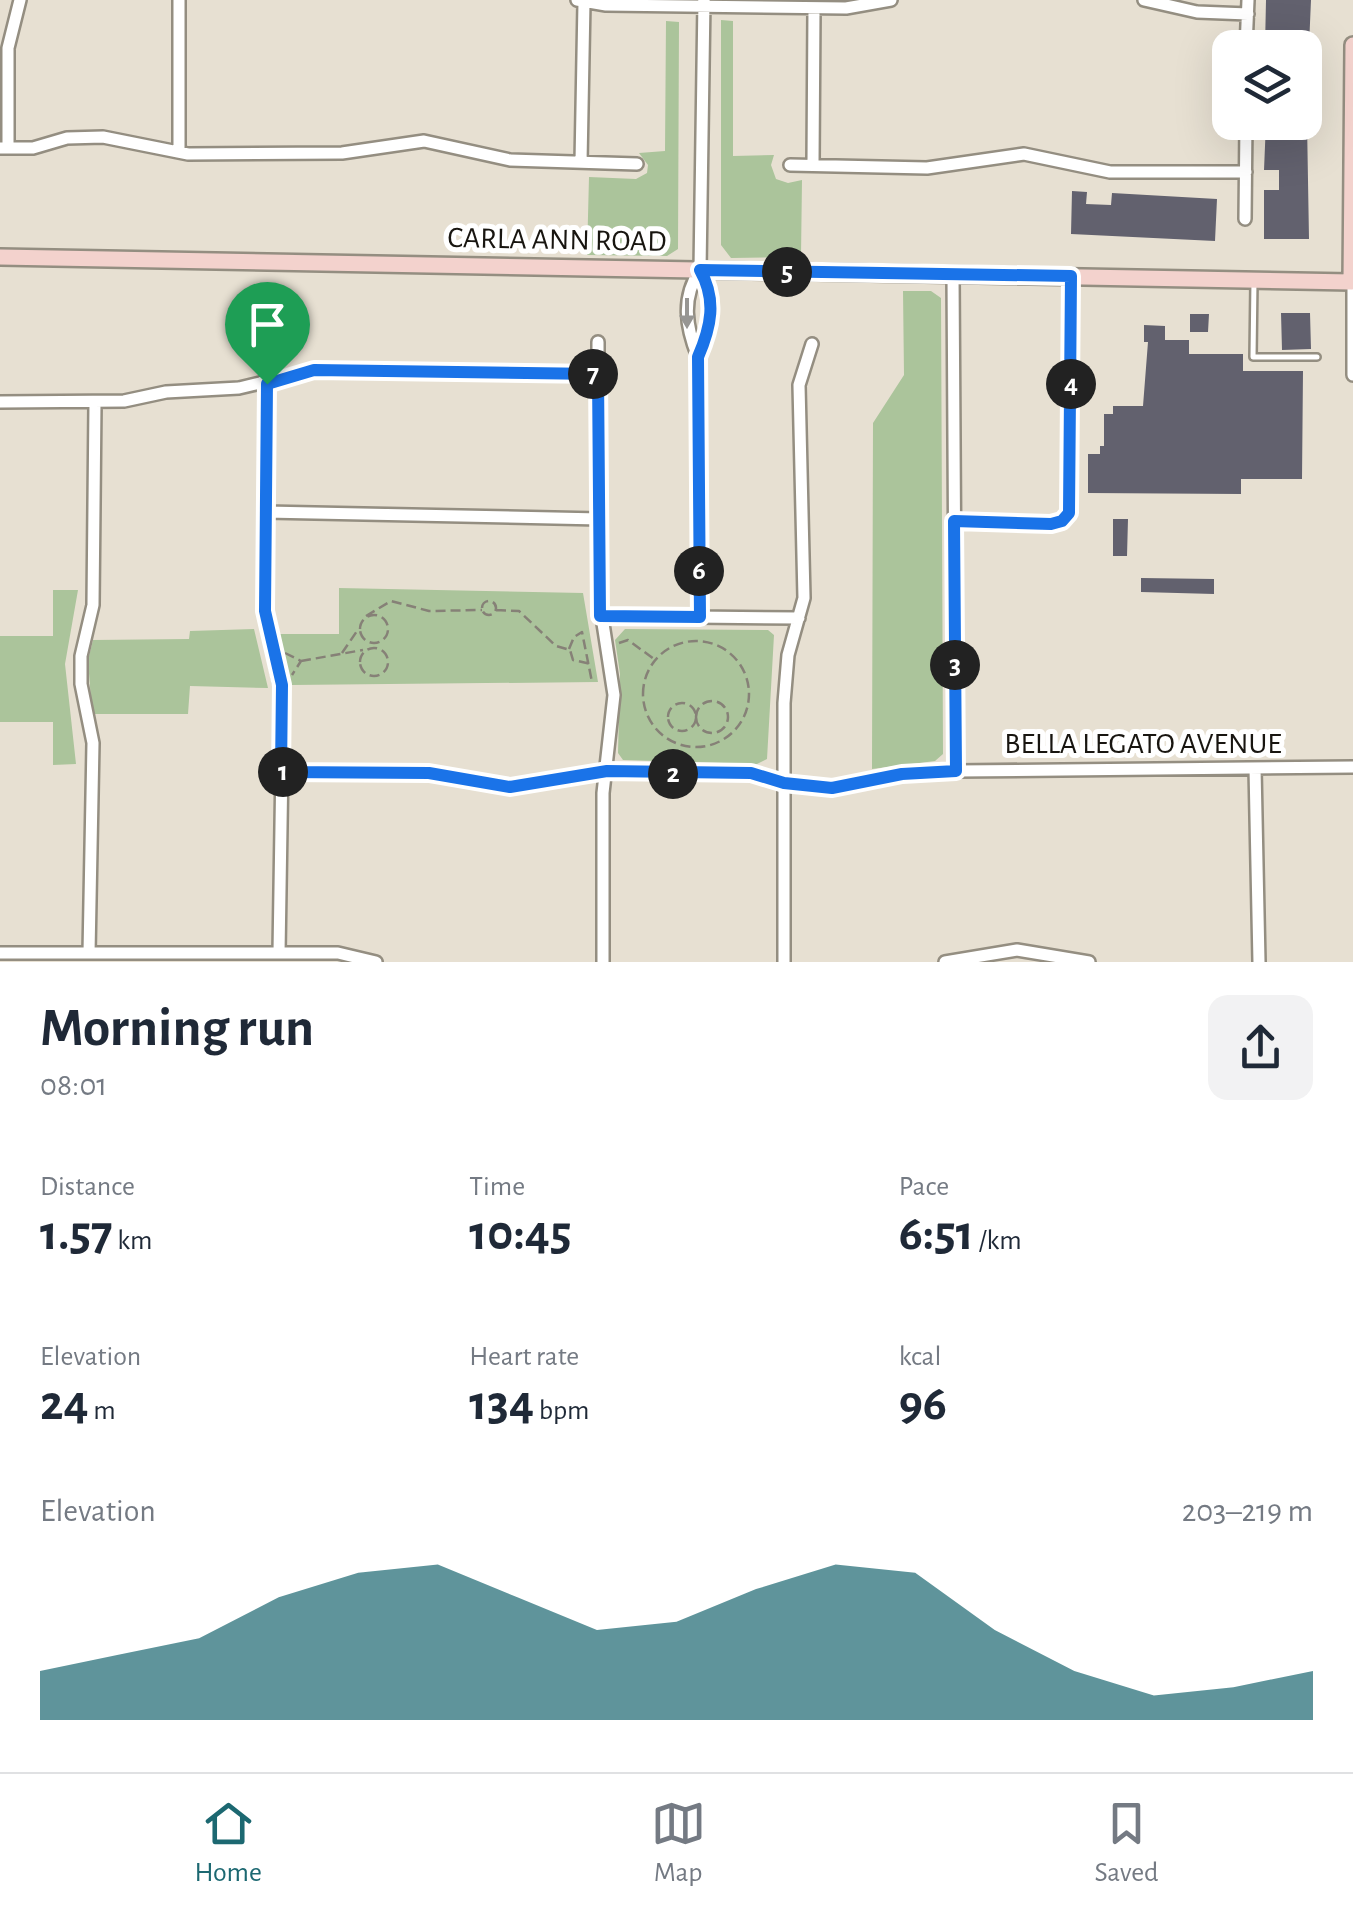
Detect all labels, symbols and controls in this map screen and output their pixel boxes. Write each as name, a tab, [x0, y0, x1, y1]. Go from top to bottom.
map controls	[1212, 30, 1322, 140]
button: layers	[1212, 30, 1322, 140]
street label: CARLA ANN ROAD	[447, 223, 667, 257]
pin: 5	[762, 247, 812, 297]
text: 5	[781, 258, 793, 286]
pin	[225, 282, 310, 385]
icon: arrive	[240, 297, 295, 352]
one-way arrow	[679, 297, 695, 329]
pin: 7	[568, 349, 618, 399]
pin: 4	[1046, 359, 1096, 409]
text: 7	[587, 360, 599, 388]
text: 4	[1064, 370, 1078, 398]
pin: 6	[674, 546, 724, 596]
text: 6	[692, 557, 706, 585]
pin: 3	[930, 640, 980, 690]
text: 3	[949, 651, 961, 679]
street label: BELLA LEGATO AVENUE	[1004, 729, 1282, 759]
pin: 1	[258, 747, 308, 797]
pin: 2	[648, 749, 698, 799]
text: 1	[278, 758, 288, 786]
text: 2	[666, 760, 680, 788]
button: share	[1208, 995, 1313, 1100]
text: Morning run	[40, 1001, 314, 1056]
text: 08:01	[40, 1069, 107, 1101]
text: Distance	[40, 1173, 135, 1201]
text: Time	[469, 1173, 525, 1201]
text: Pace	[899, 1173, 949, 1201]
text: 1.57	[40, 1209, 113, 1259]
text: 10:45	[469, 1209, 572, 1259]
text: 6:51	[899, 1209, 974, 1259]
text: km	[113, 1227, 152, 1255]
text: /km	[974, 1227, 1022, 1255]
text: Elevation	[40, 1343, 141, 1371]
text: Heart rate	[469, 1343, 579, 1371]
text: kcal	[899, 1343, 941, 1371]
text: 24	[40, 1379, 89, 1429]
text: 134	[469, 1379, 534, 1429]
text: 96	[899, 1379, 947, 1429]
text: m	[89, 1397, 116, 1425]
text: bpm	[534, 1397, 589, 1425]
text: Elevation	[40, 1495, 156, 1527]
text: 203–219 m	[1182, 1495, 1313, 1527]
tab: Home	[194, 1796, 262, 1890]
tab: Map	[651, 1796, 706, 1890]
tab: Saved	[1094, 1796, 1159, 1890]

